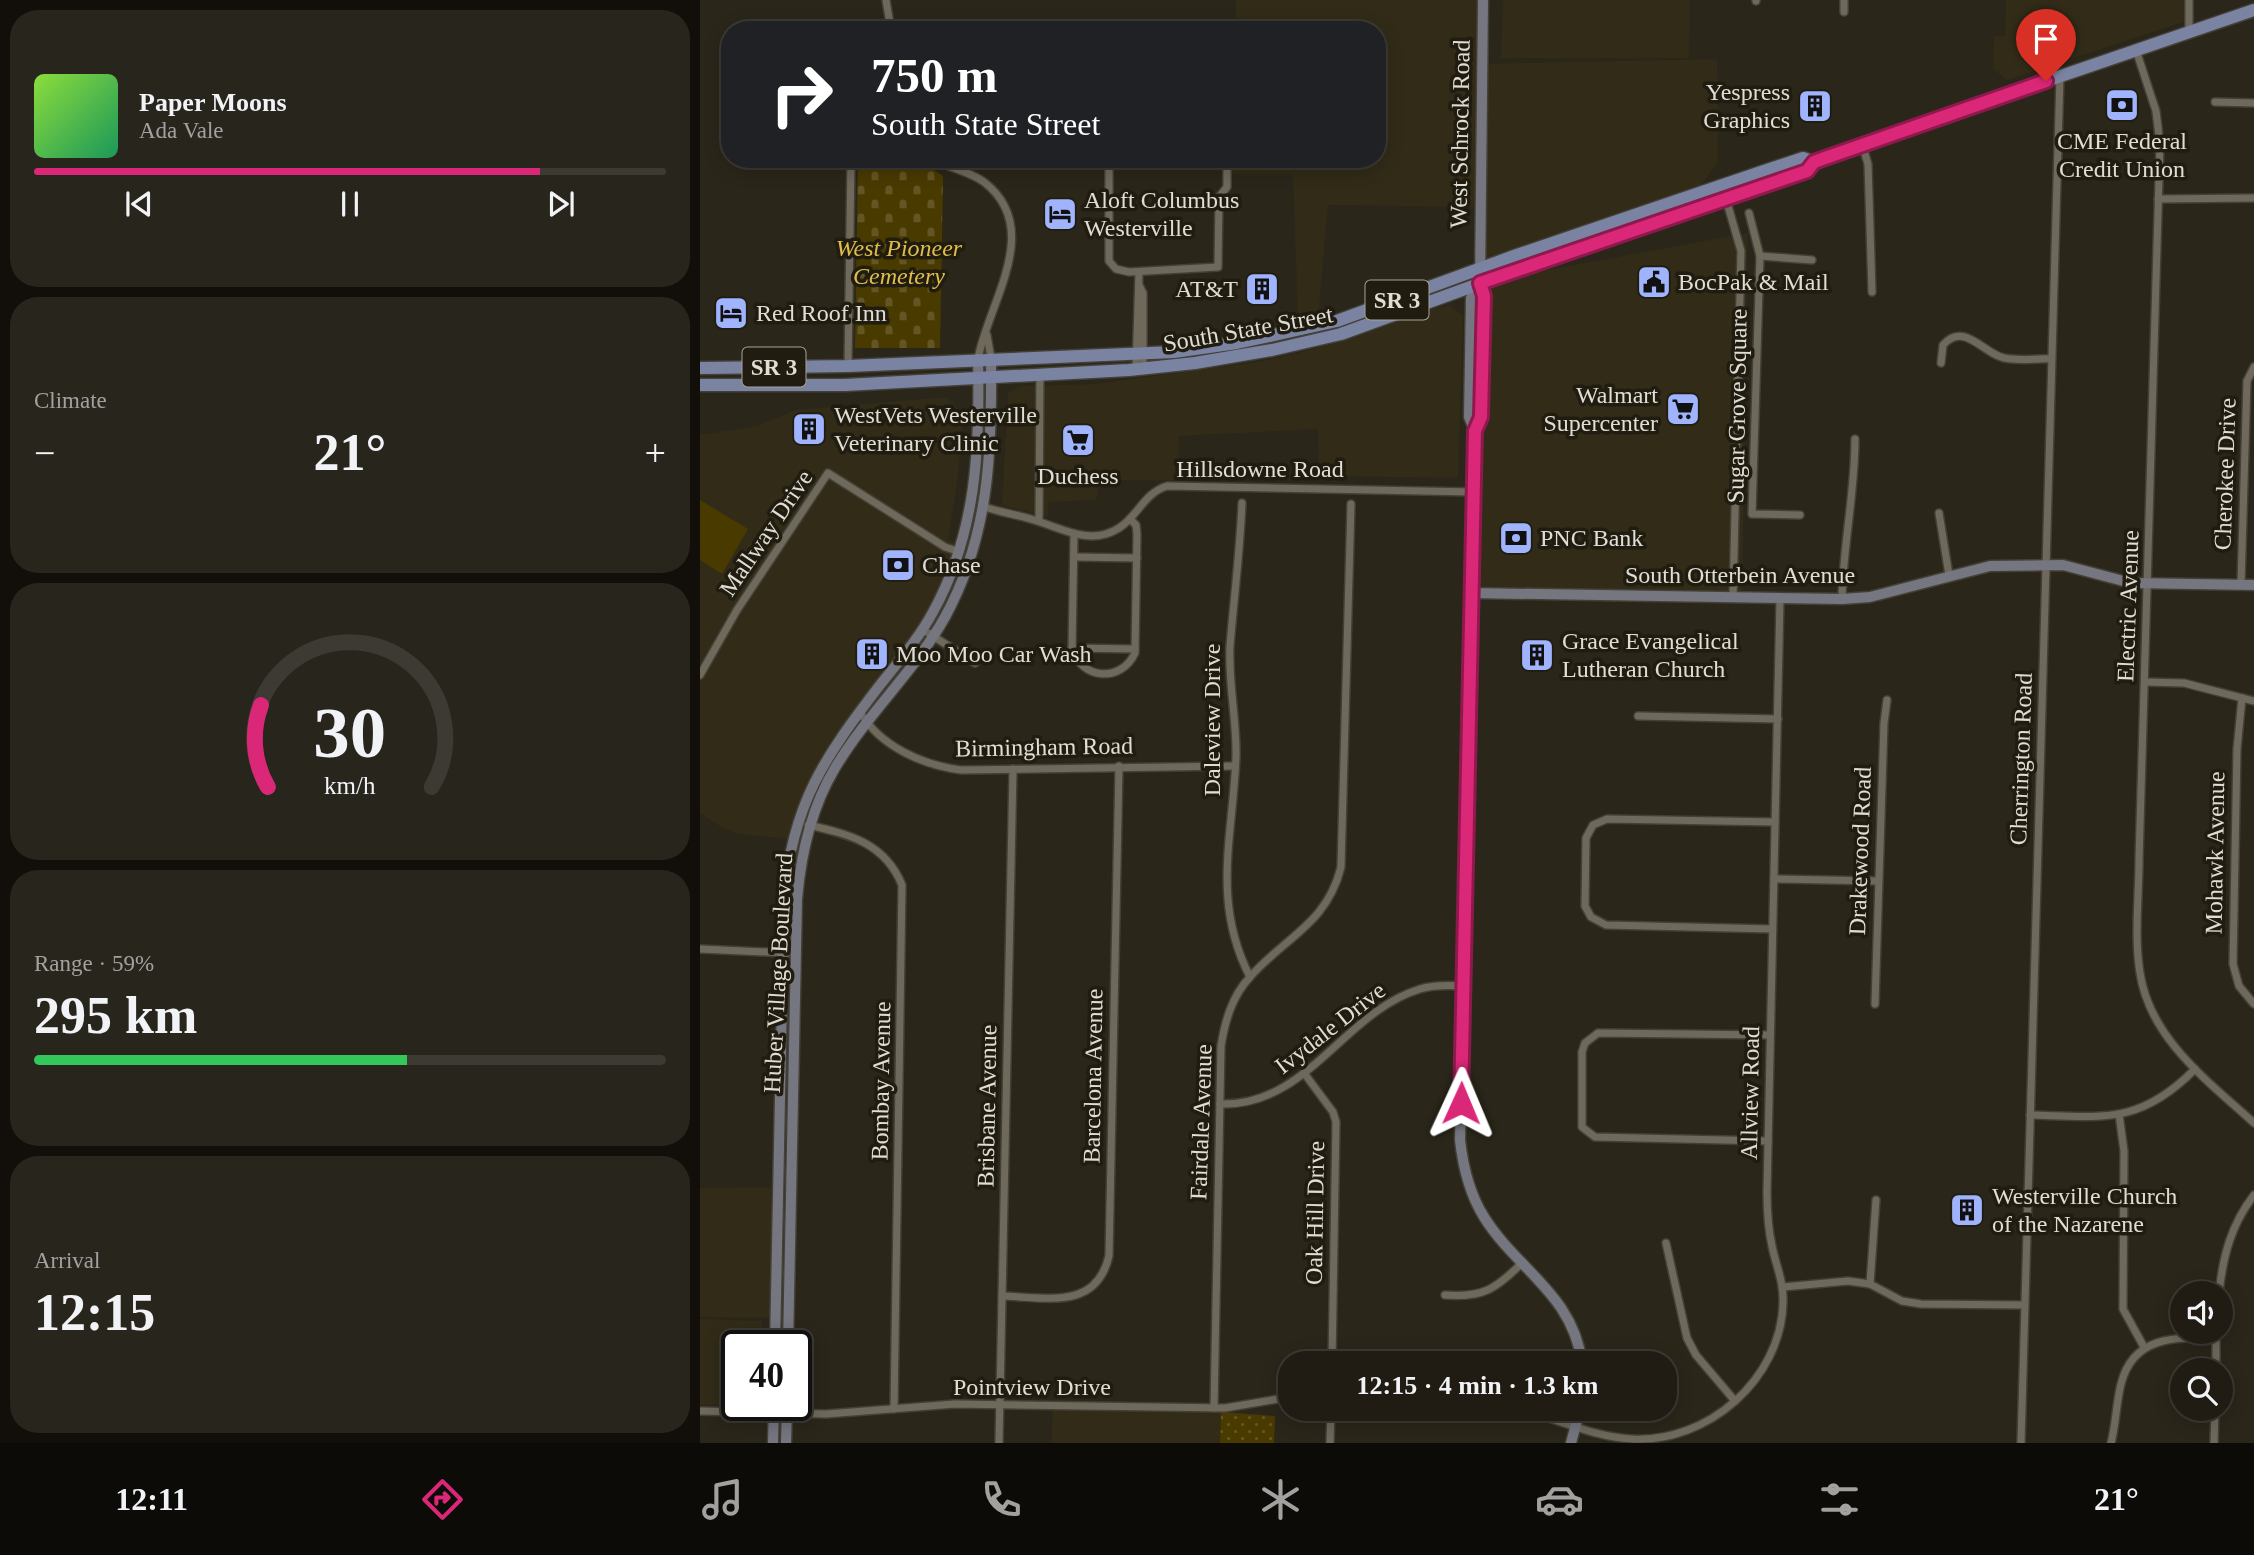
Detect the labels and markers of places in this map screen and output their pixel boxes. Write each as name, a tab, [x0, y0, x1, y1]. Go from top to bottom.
pin	[2016, 9, 2076, 81]
place label: Yespress Graphics	[1703, 79, 1790, 133]
bank icon: CME Federal Credit Union	[2103, 86, 2141, 124]
building icon: Yespress Graphics	[1796, 87, 1834, 125]
place label: CME Federal Credit Union	[2057, 128, 2187, 182]
place label: Aloft Columbus Westerville	[1084, 187, 1239, 241]
hotel icon: Aloft Columbus Westerville	[1041, 195, 1079, 233]
public building icon: BocPak & Mail	[1635, 263, 1673, 301]
place label: BocPak & Mail	[1678, 269, 1829, 295]
building icon: AT&T	[1243, 270, 1281, 308]
place label: AT&T	[1175, 276, 1238, 302]
hotel icon: Red Roof Inn	[712, 294, 750, 332]
place label: Red Roof Inn	[756, 300, 887, 326]
place label: Walmart Supercenter	[1543, 382, 1658, 436]
supermarket icon: Walmart Supercenter	[1664, 390, 1702, 428]
place label: WestVets Westerville Veterinary Clinic	[834, 402, 1037, 456]
building icon: WestVets Westerville Veterinary Clinic	[790, 410, 828, 448]
supermarket icon: Duchess	[1059, 421, 1097, 459]
place label: Duchess	[1037, 463, 1119, 489]
bank icon: PNC Bank	[1497, 519, 1535, 557]
place label: PNC Bank	[1540, 525, 1643, 551]
bank icon: Chase	[879, 546, 917, 584]
place label: Chase	[922, 552, 981, 578]
place label: Grace Evangelical Lutheran Church	[1562, 628, 1739, 682]
building icon: Moo Moo Car Wash	[853, 635, 891, 673]
building icon: Grace Evangelical Lutheran Church	[1518, 636, 1556, 674]
place label: Moo Moo Car Wash	[896, 641, 1092, 667]
place label: Westerville Church of the Nazarene	[1992, 1183, 2177, 1237]
building icon: Westerville Church of the Nazarene	[1948, 1191, 1986, 1229]

